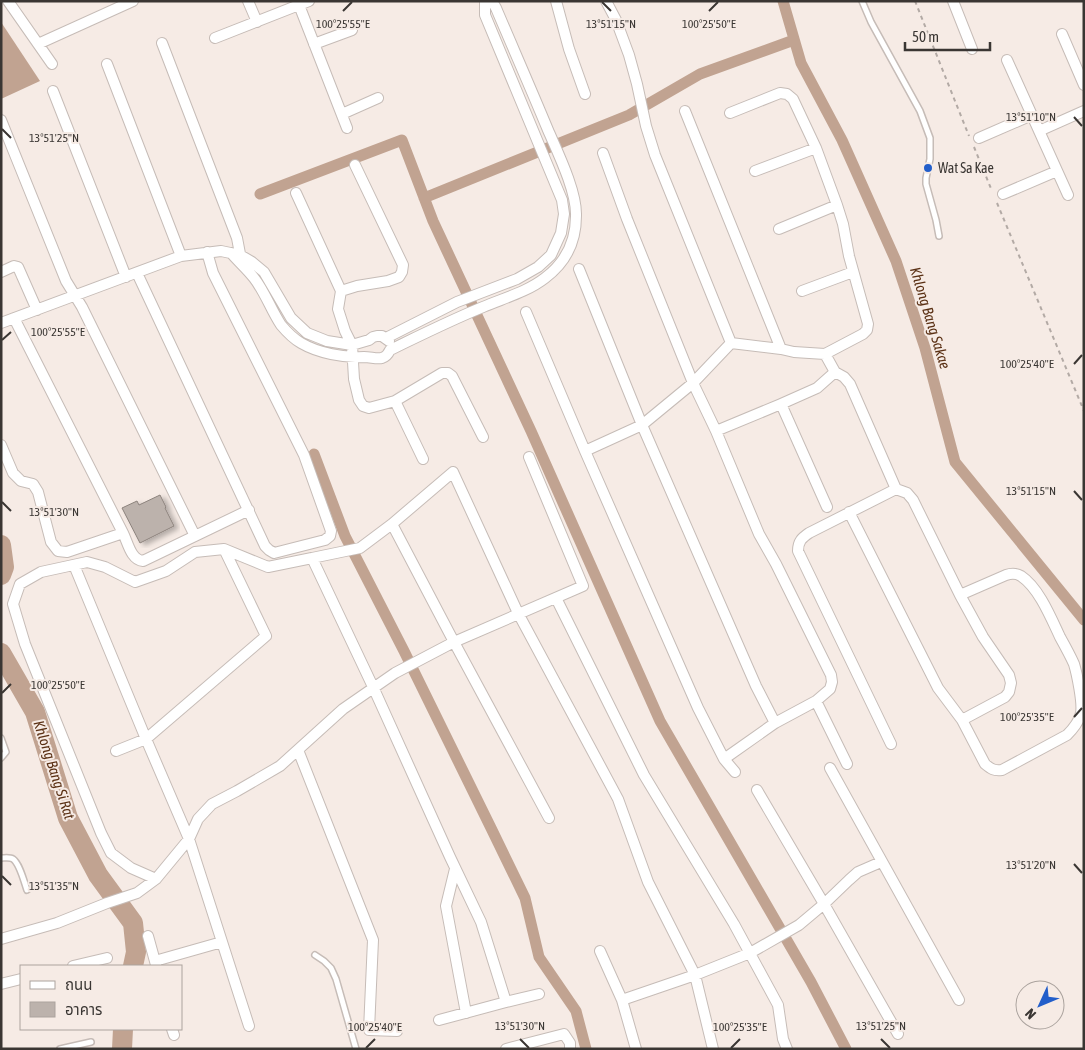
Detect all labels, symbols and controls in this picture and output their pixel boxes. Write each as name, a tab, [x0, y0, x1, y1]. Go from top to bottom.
text: 100°25'55"E	[316, 17, 370, 31]
text: 13°51'15"N	[586, 17, 636, 31]
text: 100°25'50"E	[682, 17, 736, 31]
scale bar	[905, 20, 990, 52]
text: 50 m	[912, 28, 939, 45]
text: 13°51'10"N	[1006, 110, 1056, 124]
text: 13°51'25"N	[29, 131, 79, 145]
place label: Wat Sa Kae	[938, 160, 994, 176]
marker: Wat Sa Kae	[922, 162, 934, 174]
water label: Khlong Bang Sakae	[907, 265, 954, 371]
text: 100°25'55"E	[31, 325, 85, 339]
text: 100°25'40"E	[1000, 357, 1054, 371]
text: 13°51'15"N	[1006, 484, 1056, 498]
text: 13°51'30"N	[29, 505, 79, 519]
text: 100°25'50"E	[31, 678, 85, 692]
text: 100°25'35"E	[1000, 710, 1054, 724]
water label: Khlong Bang Si Rat	[30, 718, 79, 822]
text: 13°51'20"N	[1006, 858, 1056, 872]
text: 13°51'35"N	[29, 879, 79, 893]
legend	[20, 965, 182, 1030]
text: ถนน	[65, 976, 92, 993]
north arrow	[1015, 980, 1065, 1030]
text: อาคาร	[65, 1001, 102, 1018]
text: N	[1022, 1006, 1039, 1023]
text: 13°51'30"N	[495, 1019, 545, 1033]
text: 13°51'25"N	[856, 1019, 906, 1033]
text: 100°25'40"E	[348, 1020, 402, 1034]
text: 100°25'35"E	[713, 1020, 767, 1034]

